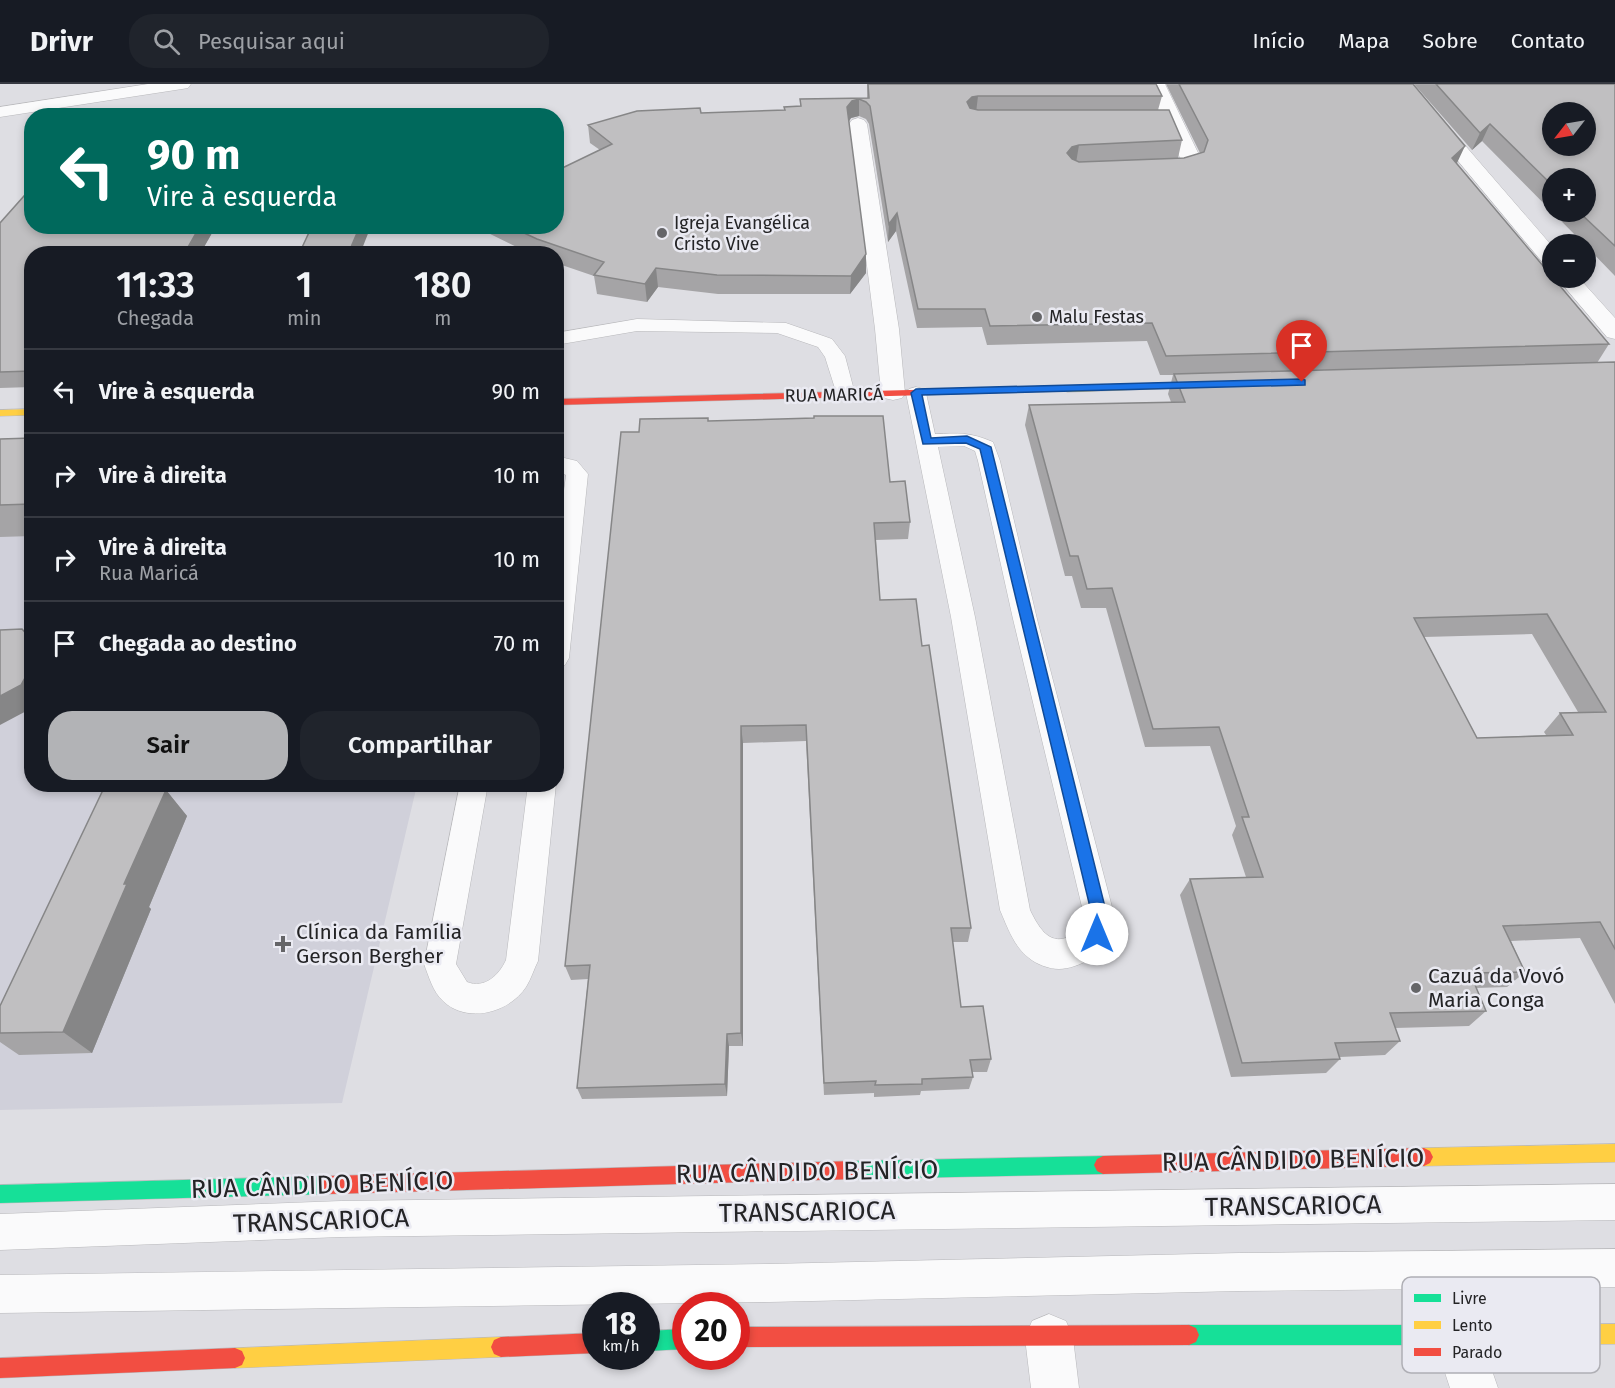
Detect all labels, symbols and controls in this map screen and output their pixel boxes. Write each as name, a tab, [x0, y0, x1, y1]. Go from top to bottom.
search box	[129, 14, 549, 68]
text: Drivr	[30, 25, 93, 58]
icon: search	[150, 25, 183, 58]
text: Pesquisar aqui	[198, 28, 345, 55]
text: Início	[1252, 28, 1305, 54]
text: Mapa	[1338, 28, 1390, 54]
text: Sobre	[1423, 28, 1478, 54]
text: Contato	[1511, 28, 1585, 54]
north arrow	[1542, 102, 1596, 156]
map controls	[1542, 102, 1596, 288]
text: 90 m	[147, 130, 241, 180]
icon: left	[48, 132, 126, 210]
button: +	[1542, 168, 1596, 222]
text: Vire à esquerda	[147, 181, 337, 213]
place label: Igreja Evangélica Cristo Vive	[674, 212, 810, 255]
marker: Igreja Evangélica Cristo Vive	[655, 226, 669, 240]
button: −	[1542, 234, 1596, 288]
text: 11:33	[116, 263, 195, 307]
text: 1	[296, 263, 312, 307]
text: 180	[414, 263, 472, 307]
text: Chegada	[117, 306, 194, 330]
text: min	[287, 306, 321, 330]
text: m	[434, 306, 451, 330]
place label: Malu Festas	[1049, 306, 1144, 328]
marker: Malu Festas	[1030, 310, 1044, 324]
pin	[1276, 320, 1327, 382]
icon: arrive	[1285, 329, 1318, 362]
icon: left	[48, 375, 81, 408]
text: Vire à esquerda	[99, 378, 255, 405]
text: 90 m	[491, 378, 540, 405]
street label: RUA MARICÁ	[785, 382, 884, 407]
icon: right	[48, 459, 81, 492]
text: Vire à direita	[99, 462, 227, 489]
text: 10 m	[494, 462, 540, 489]
text: Vire à direita	[99, 534, 227, 561]
icon: right	[48, 543, 81, 576]
text: 10 m	[494, 546, 540, 573]
text: Rua Maricá	[99, 561, 199, 585]
icon: arrive	[48, 627, 81, 660]
text: Chegada ao destino	[99, 630, 297, 657]
text: 70 m	[494, 630, 540, 657]
button: Sair	[48, 711, 288, 780]
button: Compartilhar	[300, 711, 540, 780]
position arrow	[1065, 902, 1129, 966]
place label: Clínica da Família Gerson Bergher	[296, 919, 462, 969]
marker: Clínica da Família Gerson Bergher	[274, 935, 292, 953]
place label: Cazuá da Vovó Maria Conga	[1428, 963, 1565, 1013]
marker: Cazuá da Vovó Maria Conga	[1409, 981, 1423, 995]
street label: RUA CÂNDIDO BENÍCIO	[1161, 1142, 1425, 1178]
street label: RUA CÂNDIDO BENÍCIO	[675, 1154, 939, 1190]
street label: RUA CÂNDIDO BENÍCIO	[190, 1165, 454, 1205]
street label: TRANSCARIOCA	[1205, 1189, 1382, 1223]
street label: TRANSCARIOCA	[719, 1195, 896, 1229]
street label: TRANSCARIOCA	[232, 1202, 410, 1240]
legend	[1402, 1277, 1600, 1373]
text: Livre	[1452, 1289, 1487, 1308]
speed limit sign: 20	[672, 1292, 750, 1370]
text: 18	[605, 1306, 637, 1342]
text: Lento	[1452, 1316, 1493, 1335]
text: km/h	[602, 1337, 640, 1355]
text: Parado	[1452, 1343, 1502, 1362]

